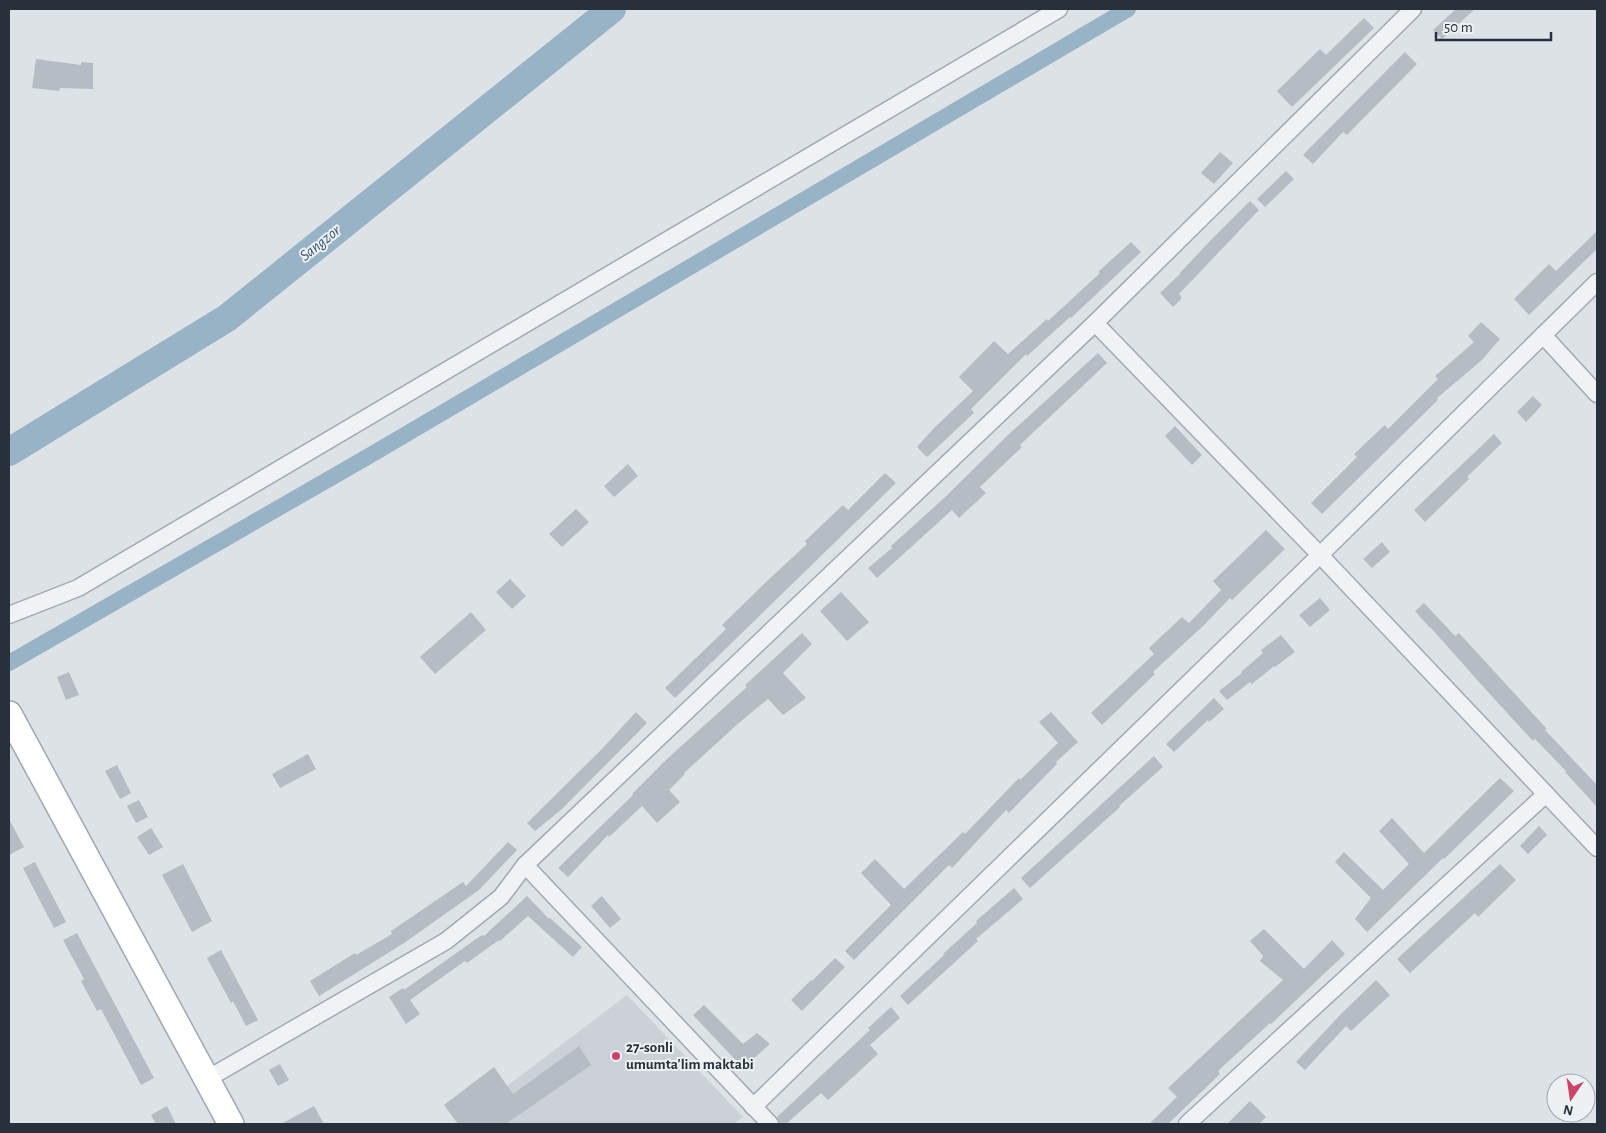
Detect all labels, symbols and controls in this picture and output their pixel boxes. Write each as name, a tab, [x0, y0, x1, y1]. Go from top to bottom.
scale bar	[1436, 10, 1551, 42]
text: 50 m	[1444, 20, 1473, 35]
water label: Sangzor	[297, 222, 344, 264]
place label: 27-sonli umumta'lim maktabi	[626, 1040, 754, 1072]
marker: 27-sonli umumta'lim maktabi	[610, 1050, 622, 1062]
north arrow	[1546, 1073, 1596, 1123]
text: N	[1562, 1102, 1575, 1118]

